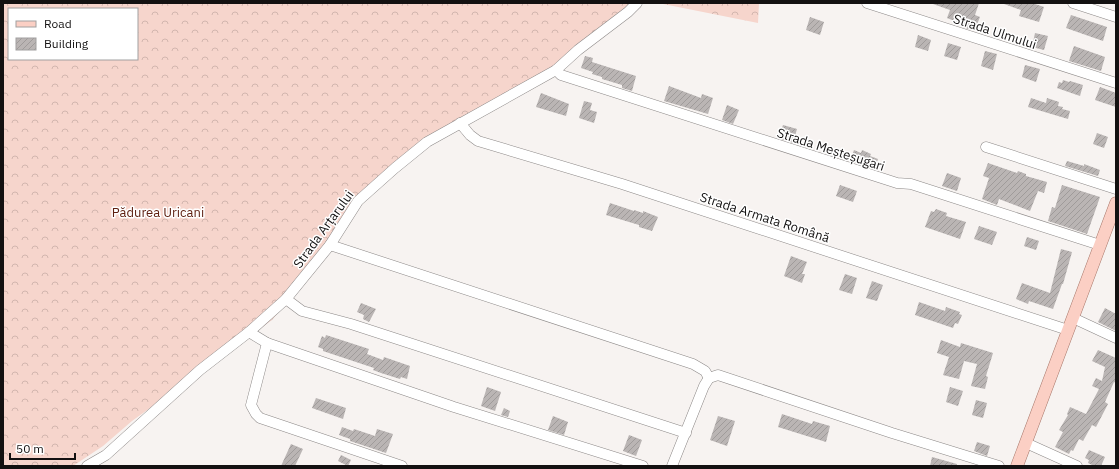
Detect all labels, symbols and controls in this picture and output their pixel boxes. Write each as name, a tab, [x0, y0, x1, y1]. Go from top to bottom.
legend	[8, 8, 138, 60]
street label: Strada Ulmului	[951, 10, 1039, 53]
text: Road	[44, 16, 72, 31]
text: Building	[44, 36, 89, 51]
street label: Strada Meșteșugari	[775, 124, 887, 175]
street label: Strada Arțarului	[289, 187, 357, 272]
street label: Strada Armata Română	[698, 188, 832, 246]
park label: Pădurea Uricani	[112, 204, 204, 221]
scale bar	[10, 435, 75, 461]
text: 50 m	[16, 441, 44, 456]

